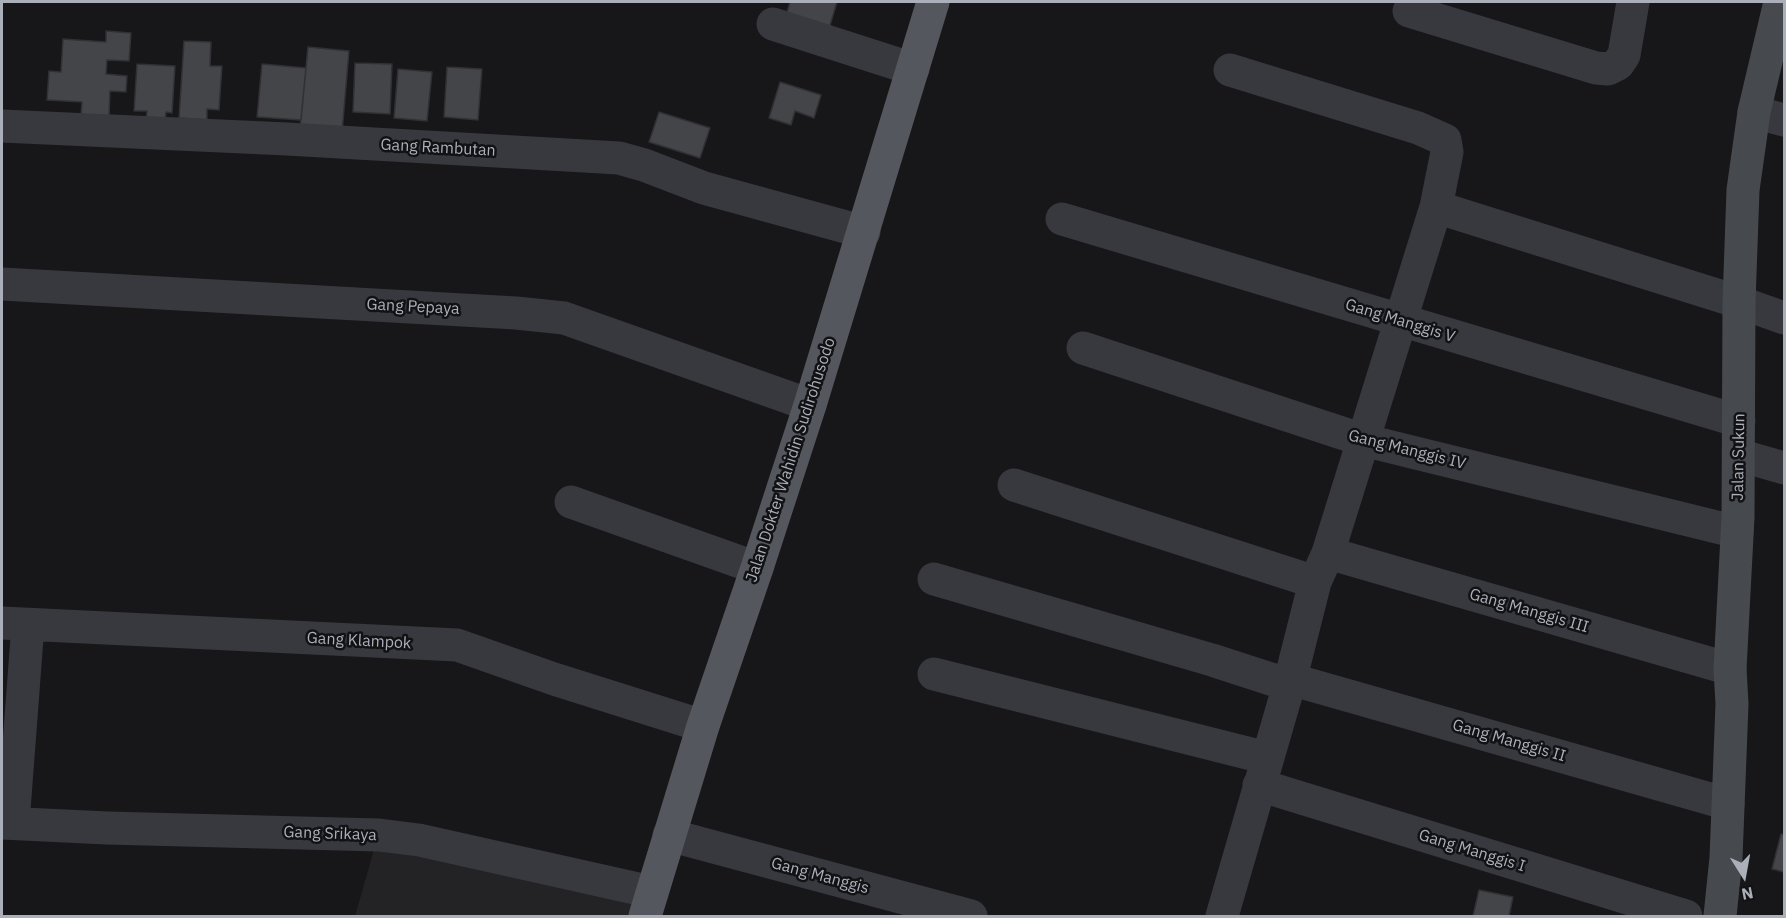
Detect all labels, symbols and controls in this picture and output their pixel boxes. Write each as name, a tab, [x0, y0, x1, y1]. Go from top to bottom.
street label: Gang Rambutan	[380, 135, 496, 161]
street label: Gang Pepaya	[366, 295, 460, 319]
street label: Gang Manggis V	[1343, 295, 1457, 347]
street label: Jalan Dokter Wahidin Sudirohusodo	[742, 335, 840, 585]
street label: Jalan Sukun	[1729, 413, 1749, 501]
street label: Gang Manggis IV	[1346, 426, 1468, 474]
street label: Gang Manggis III	[1467, 585, 1591, 637]
street label: Gang Klampok	[306, 629, 412, 653]
street label: Gang Manggis II	[1450, 716, 1568, 766]
street label: Gang Srikaya	[283, 823, 377, 845]
street label: Gang Manggis I	[1416, 826, 1528, 876]
north arrow	[1714, 846, 1774, 906]
street label: Gang Manggis	[769, 854, 871, 898]
text: N	[1740, 883, 1755, 905]

